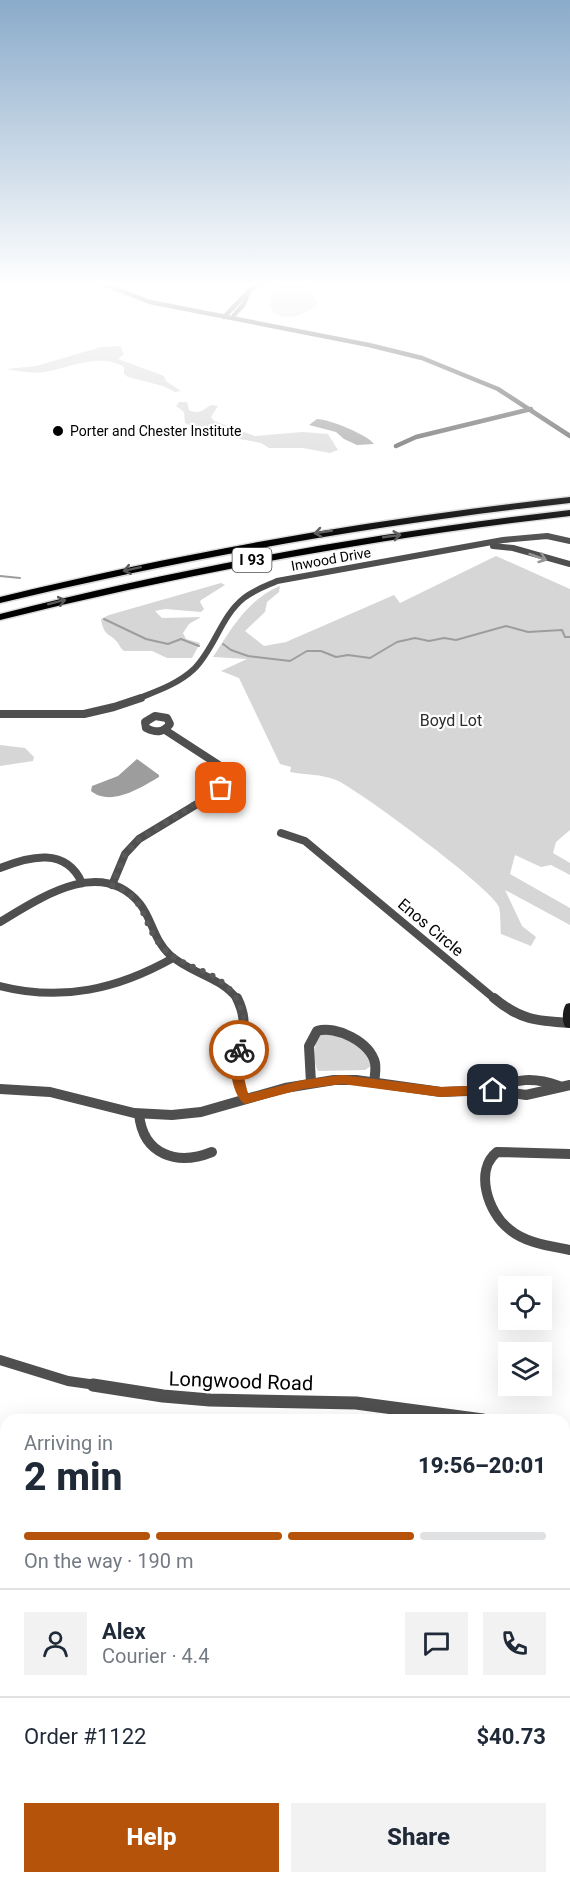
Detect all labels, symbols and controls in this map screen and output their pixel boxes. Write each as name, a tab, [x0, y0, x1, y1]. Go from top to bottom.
place label: Porter and Chester Institute	[70, 423, 242, 439]
marker: Porter and Chester Institute	[51, 424, 65, 438]
one-way arrow	[314, 527, 334, 538]
one-way arrow	[382, 530, 401, 541]
street label: Inwood Drive	[290, 544, 372, 574]
road number: I 93	[232, 548, 272, 572]
one-way arrow	[528, 553, 547, 564]
one-way arrow	[123, 564, 142, 575]
one-way arrow	[47, 596, 66, 608]
park label: Boyd Lot	[420, 711, 482, 730]
pin	[195, 762, 246, 813]
icon: bag	[204, 771, 237, 804]
street label: Enos Circle	[394, 895, 467, 960]
courier	[209, 1020, 269, 1080]
icon: bike	[223, 1034, 256, 1067]
pin	[467, 1064, 518, 1115]
icon: home	[476, 1073, 509, 1106]
map controls	[498, 1276, 552, 1396]
button: locate	[498, 1276, 552, 1330]
button: layers	[498, 1342, 552, 1396]
street label: Longwood Road	[168, 1366, 314, 1396]
text: Arriving in	[24, 1431, 113, 1455]
text: 19:56–20:01	[418, 1453, 546, 1478]
text: 2 min	[24, 1454, 122, 1500]
text: On the way · 190 m	[24, 1549, 193, 1573]
button: person	[24, 1612, 87, 1675]
button: chat	[405, 1612, 468, 1675]
button: phone	[483, 1612, 546, 1675]
text: Alex	[102, 1619, 146, 1644]
text: Courier · 4.4	[102, 1644, 209, 1668]
text: Order #1122	[24, 1724, 146, 1749]
text: $40.73	[477, 1724, 546, 1749]
button: Help	[24, 1803, 279, 1872]
button: Share	[291, 1803, 546, 1872]

